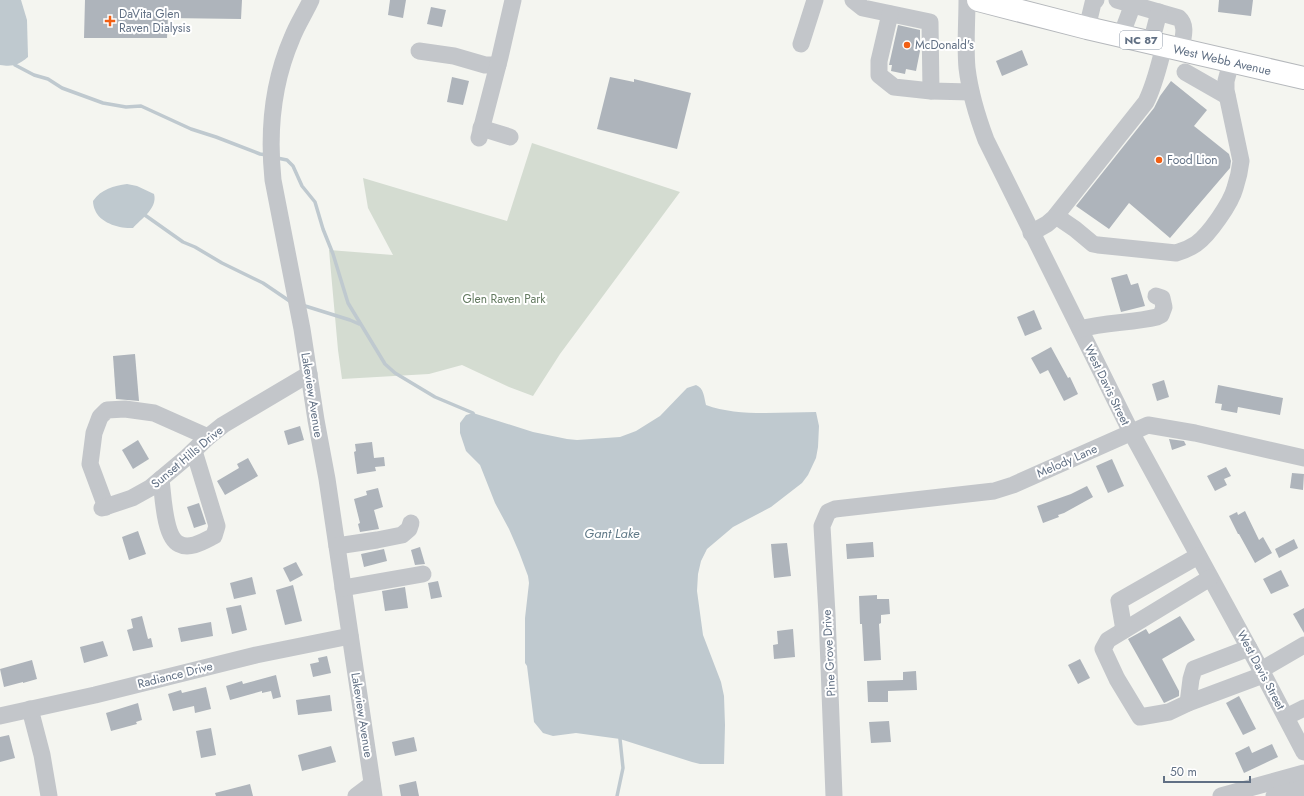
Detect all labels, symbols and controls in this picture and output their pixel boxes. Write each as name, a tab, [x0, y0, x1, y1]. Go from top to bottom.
place label: DaVita Glen Raven Dialysis	[119, 5, 191, 37]
marker: DaVita Glen Raven Dialysis	[104, 15, 116, 27]
road number: NC 87	[1120, 31, 1162, 49]
place label: McDonald's	[915, 36, 974, 54]
marker: McDonald's	[902, 40, 912, 50]
street label: West Webb Avenue	[1171, 40, 1273, 80]
place label: Food Lion	[1167, 151, 1218, 169]
marker: Food Lion	[1154, 155, 1164, 165]
park label: Glen Raven Park	[462, 290, 546, 308]
street label: West Davis Street	[1080, 342, 1134, 428]
street label: Lakeview Avenue	[296, 351, 328, 439]
street label: Sunset Hills Drive	[147, 421, 227, 493]
street label: Melody Lane	[1034, 440, 1100, 482]
water label: Gant Lake	[584, 524, 640, 543]
street label: Pine Grove Drive	[818, 609, 840, 697]
street label: West Davis Street	[1232, 627, 1290, 713]
street label: Radiance Drive	[136, 657, 214, 693]
street label: Lakeview Avenue	[346, 671, 378, 759]
scale bar	[1164, 758, 1250, 784]
text: 50 m	[1170, 763, 1197, 781]

